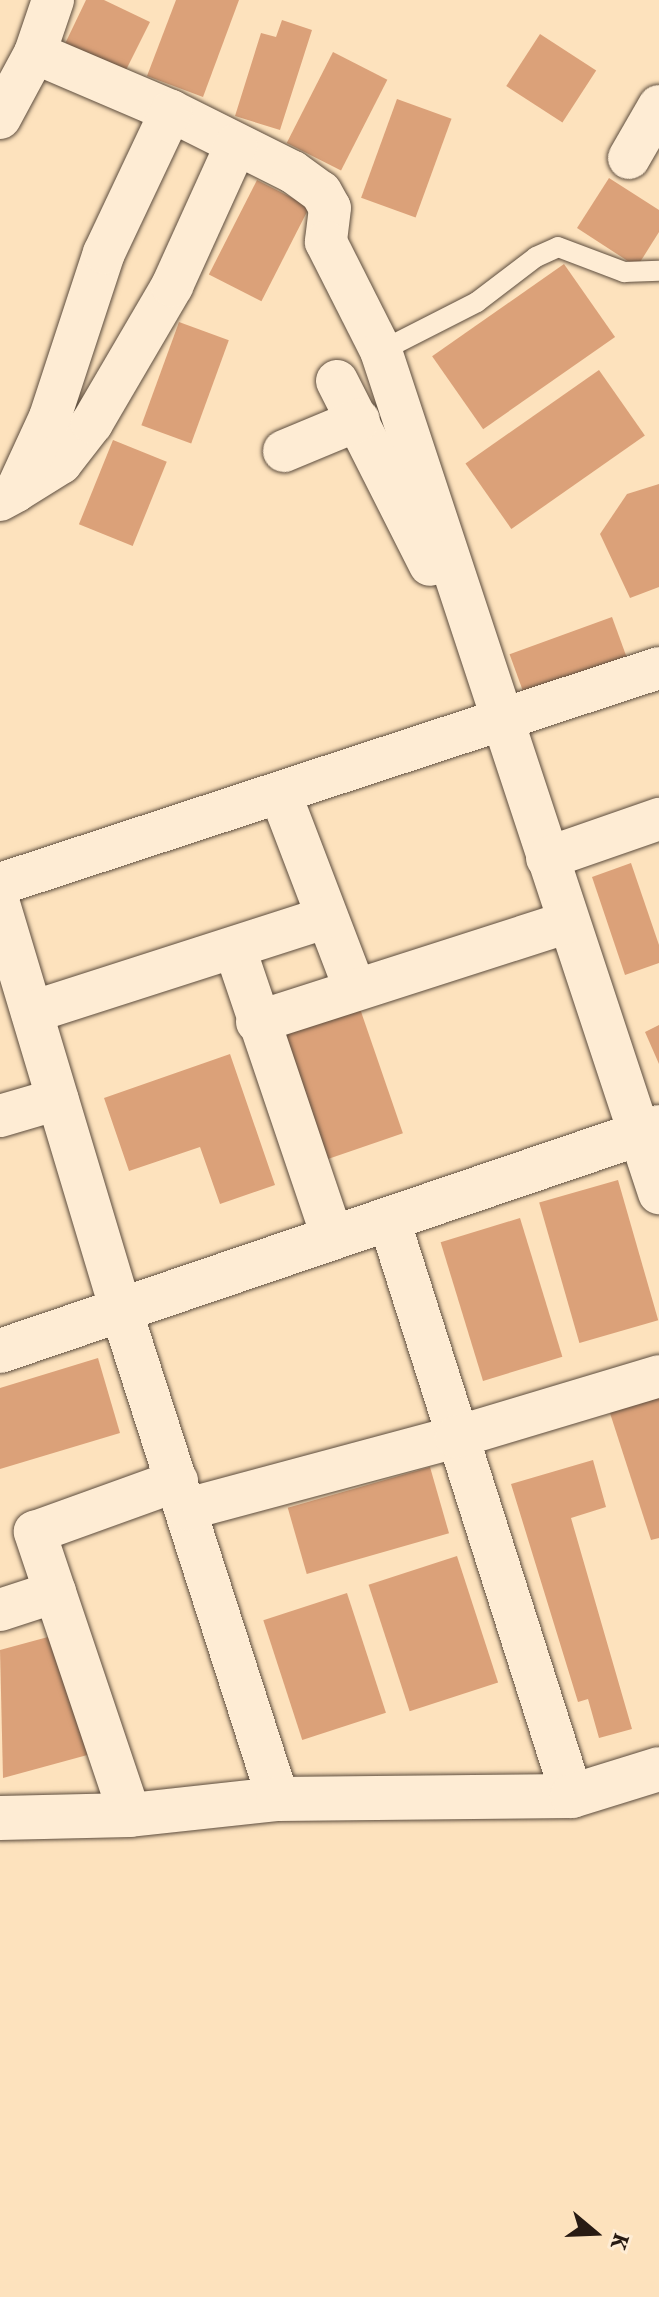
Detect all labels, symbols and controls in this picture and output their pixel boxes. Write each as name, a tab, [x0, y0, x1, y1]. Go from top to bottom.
north arrow	[555, 2193, 635, 2273]
text: K	[601, 2228, 635, 2254]

